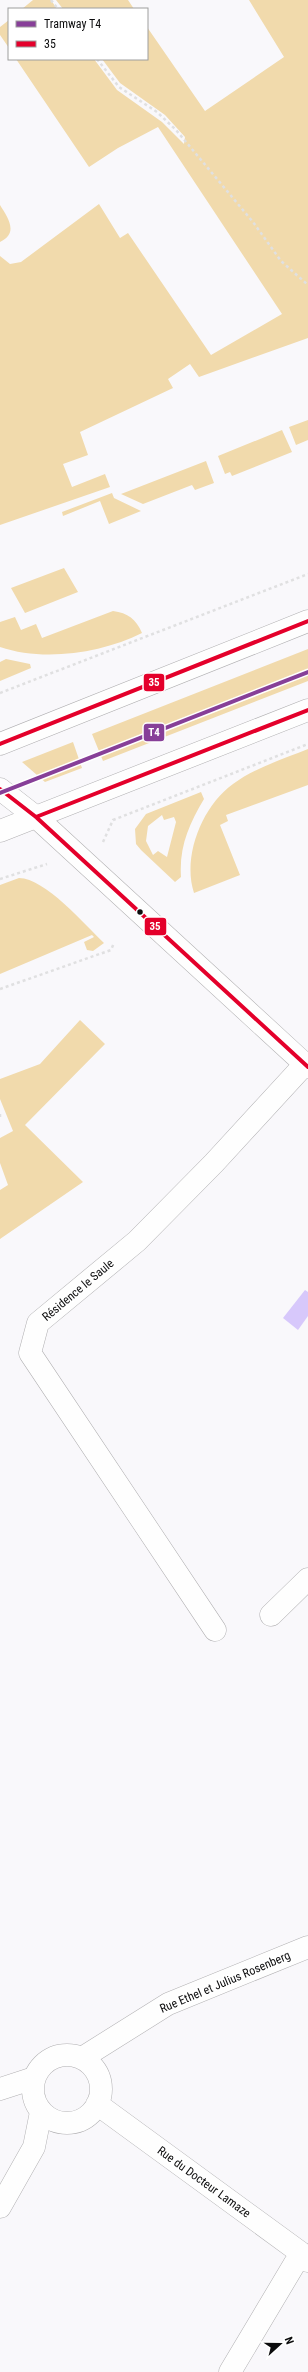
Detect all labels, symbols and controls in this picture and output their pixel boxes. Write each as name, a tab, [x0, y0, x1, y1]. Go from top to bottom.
legend	[8, 8, 148, 60]
text: Tramway T4	[44, 17, 101, 31]
text: 35	[44, 37, 56, 51]
line badge: 35	[143, 673, 165, 692]
text: 35	[148, 676, 160, 689]
line badge: T4	[143, 723, 165, 742]
text: T4	[148, 726, 160, 739]
unlabelled marker	[135, 907, 145, 917]
line badge: 35	[144, 917, 167, 936]
text: 35	[149, 920, 161, 933]
street label: Résidence le Saule	[39, 1256, 117, 1324]
street label: Rue Ethel et Julius Rosenberg	[158, 1948, 292, 2016]
street label: Rue du Docteur Lamaze	[155, 2143, 254, 2221]
north arrow	[260, 2324, 300, 2364]
text: N	[282, 2335, 296, 2346]

